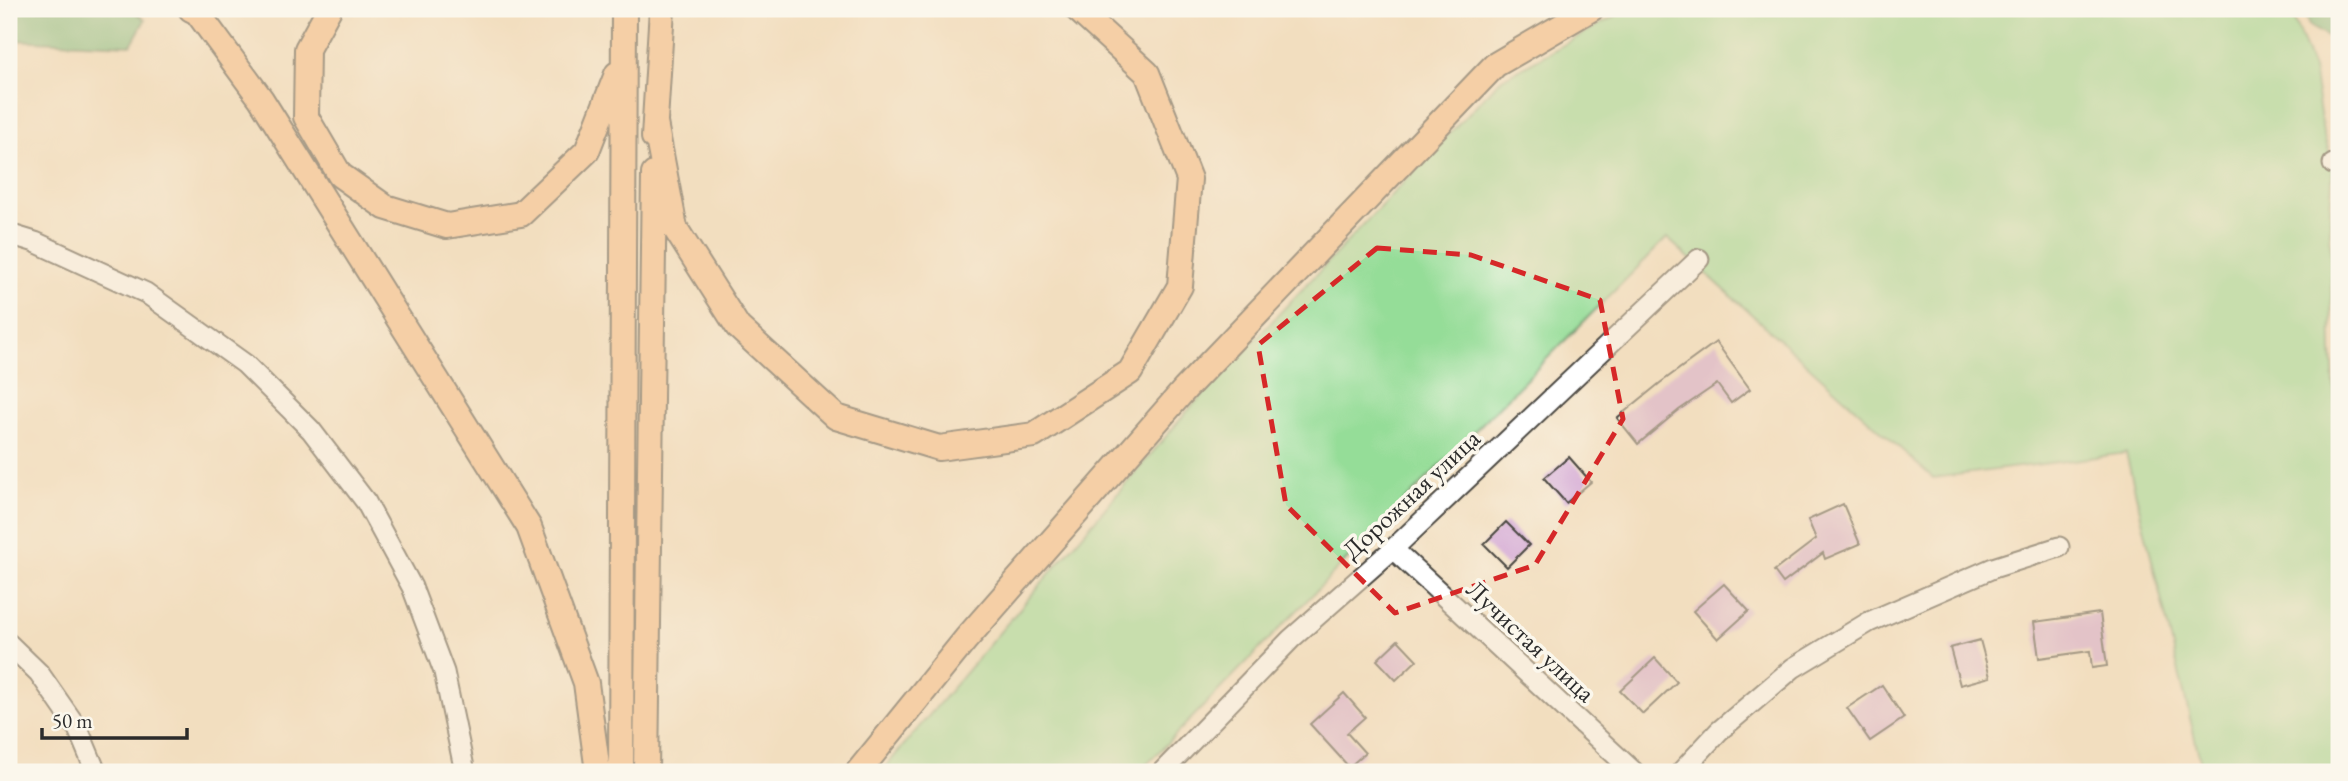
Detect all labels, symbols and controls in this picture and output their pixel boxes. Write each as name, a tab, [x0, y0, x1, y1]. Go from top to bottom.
street label: Дорожная улица	[1335, 421, 1488, 567]
street label: Лучистая улица	[1459, 573, 1603, 710]
scale bar	[42, 697, 187, 741]
text: 50 m	[52, 707, 93, 734]

